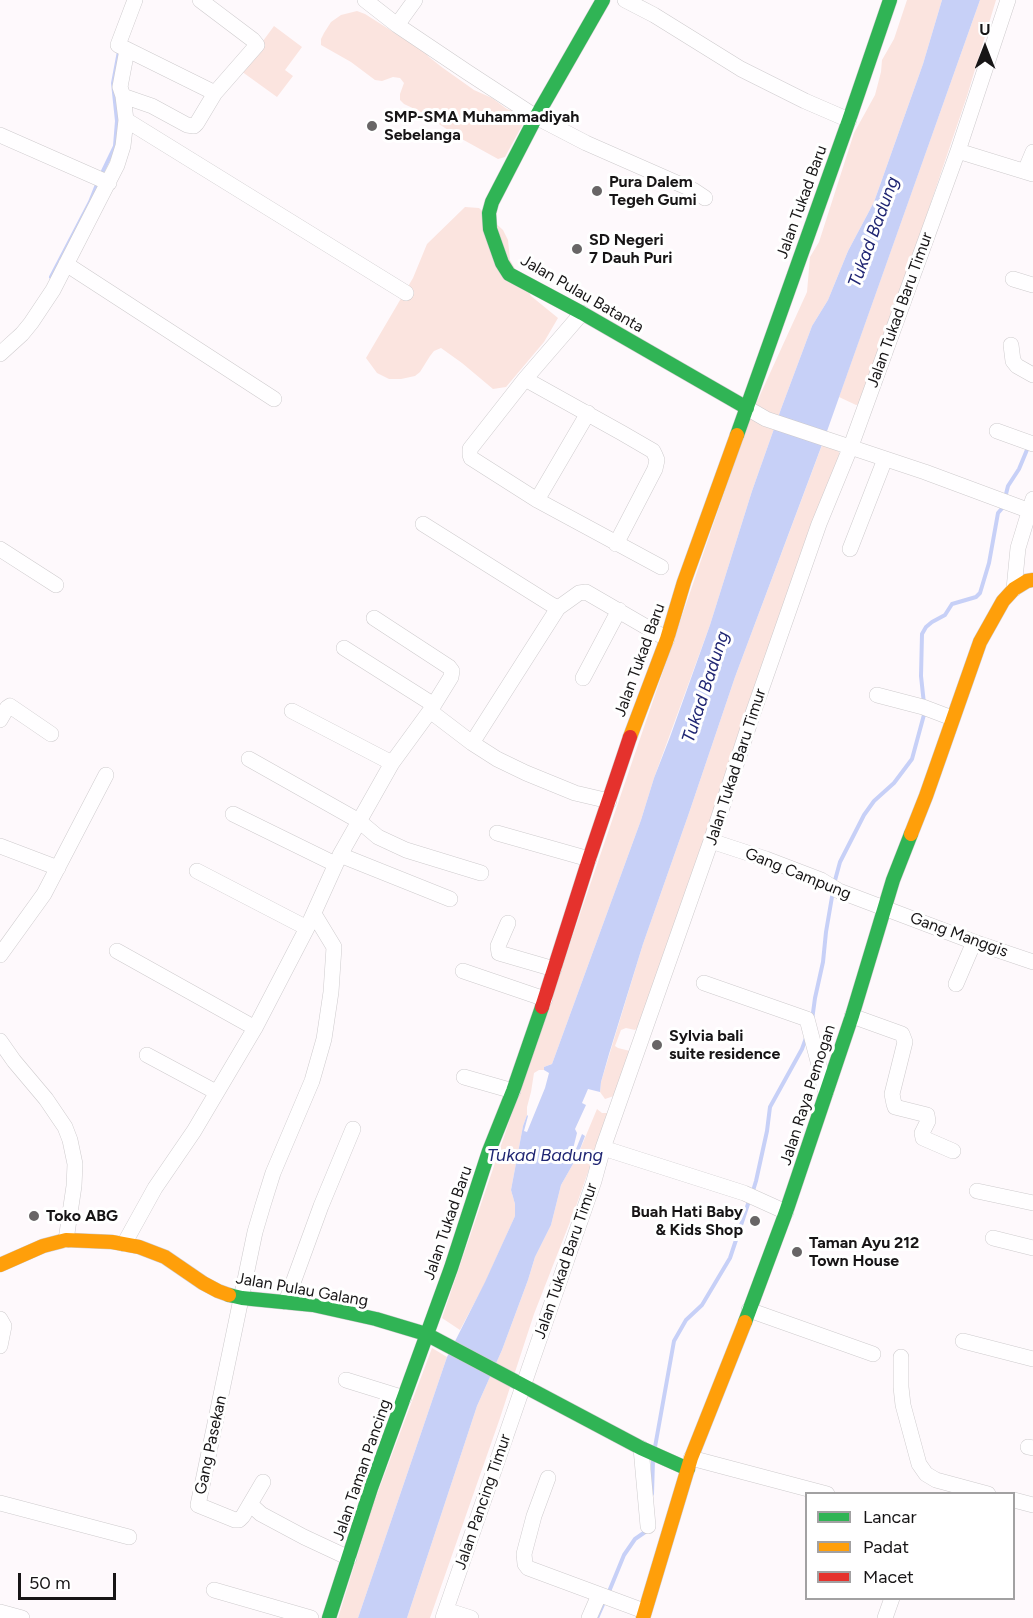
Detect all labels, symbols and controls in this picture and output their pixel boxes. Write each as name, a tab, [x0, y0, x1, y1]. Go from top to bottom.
north arrow	[955, 18, 1015, 78]
text: U	[979, 20, 991, 39]
place label: SMP-SMA Muhammadiyah Sebelanga	[384, 107, 579, 145]
marker: SMP-SMA Muhammadiyah Sebelanga	[365, 119, 379, 133]
street label: Jalan Tukad Baru	[773, 143, 831, 261]
place label: Pura Dalem Tegeh Gumi	[609, 172, 697, 210]
water label: Tukad Badung	[844, 174, 904, 290]
marker: Pura Dalem Tegeh Gumi	[590, 184, 604, 198]
place label: SD Negeri 7 Dauh Puri	[589, 230, 672, 268]
street label: Jalan Tukad Baru Timur	[863, 230, 937, 390]
marker: SD Negeri 7 Dauh Puri	[570, 242, 584, 256]
street label: Jalan Pulau Batanta	[517, 251, 647, 337]
street label: Jalan Tukad Baru	[611, 601, 669, 719]
water label: Tukad Badung	[678, 628, 734, 746]
street label: Jalan Tukad Baru Timur	[702, 686, 770, 848]
street label: Gang Campung	[742, 844, 854, 904]
street label: Gang Manggis	[907, 908, 1011, 962]
street label: Jalan Raya Pemogan	[776, 1022, 840, 1168]
place label: Sylvia bali suite residence	[669, 1026, 780, 1064]
marker: Sylvia bali suite residence	[650, 1038, 664, 1052]
water label: Tukad Badung	[487, 1145, 603, 1167]
street label: Jalan Tukad Baru	[419, 1163, 477, 1283]
street label: Jalan Tukad Baru Timur	[530, 1180, 602, 1342]
place label: Buah Hati Baby & Kids Shop	[631, 1202, 743, 1240]
place label: Toko ABG	[46, 1206, 118, 1226]
marker: Toko ABG	[27, 1209, 41, 1223]
marker: Buah Hati Baby & Kids Shop	[748, 1214, 762, 1228]
place label: Taman Ayu 212 Town House	[809, 1233, 919, 1271]
marker: Taman Ayu 212 Town House	[790, 1245, 804, 1259]
street label: Jalan Pulau Galang	[234, 1269, 370, 1311]
street label: Gang Pasekan	[191, 1394, 231, 1496]
street label: Jalan Taman Pancing	[329, 1397, 395, 1543]
street label: Jalan Pancing Timur	[451, 1432, 515, 1572]
legend	[805, 1492, 1015, 1600]
text: Lancar	[863, 1506, 917, 1528]
text: Padat	[863, 1536, 909, 1558]
scale bar	[21, 1561, 118, 1599]
text: Macet	[863, 1566, 914, 1588]
text: 50 m	[29, 1572, 71, 1594]

